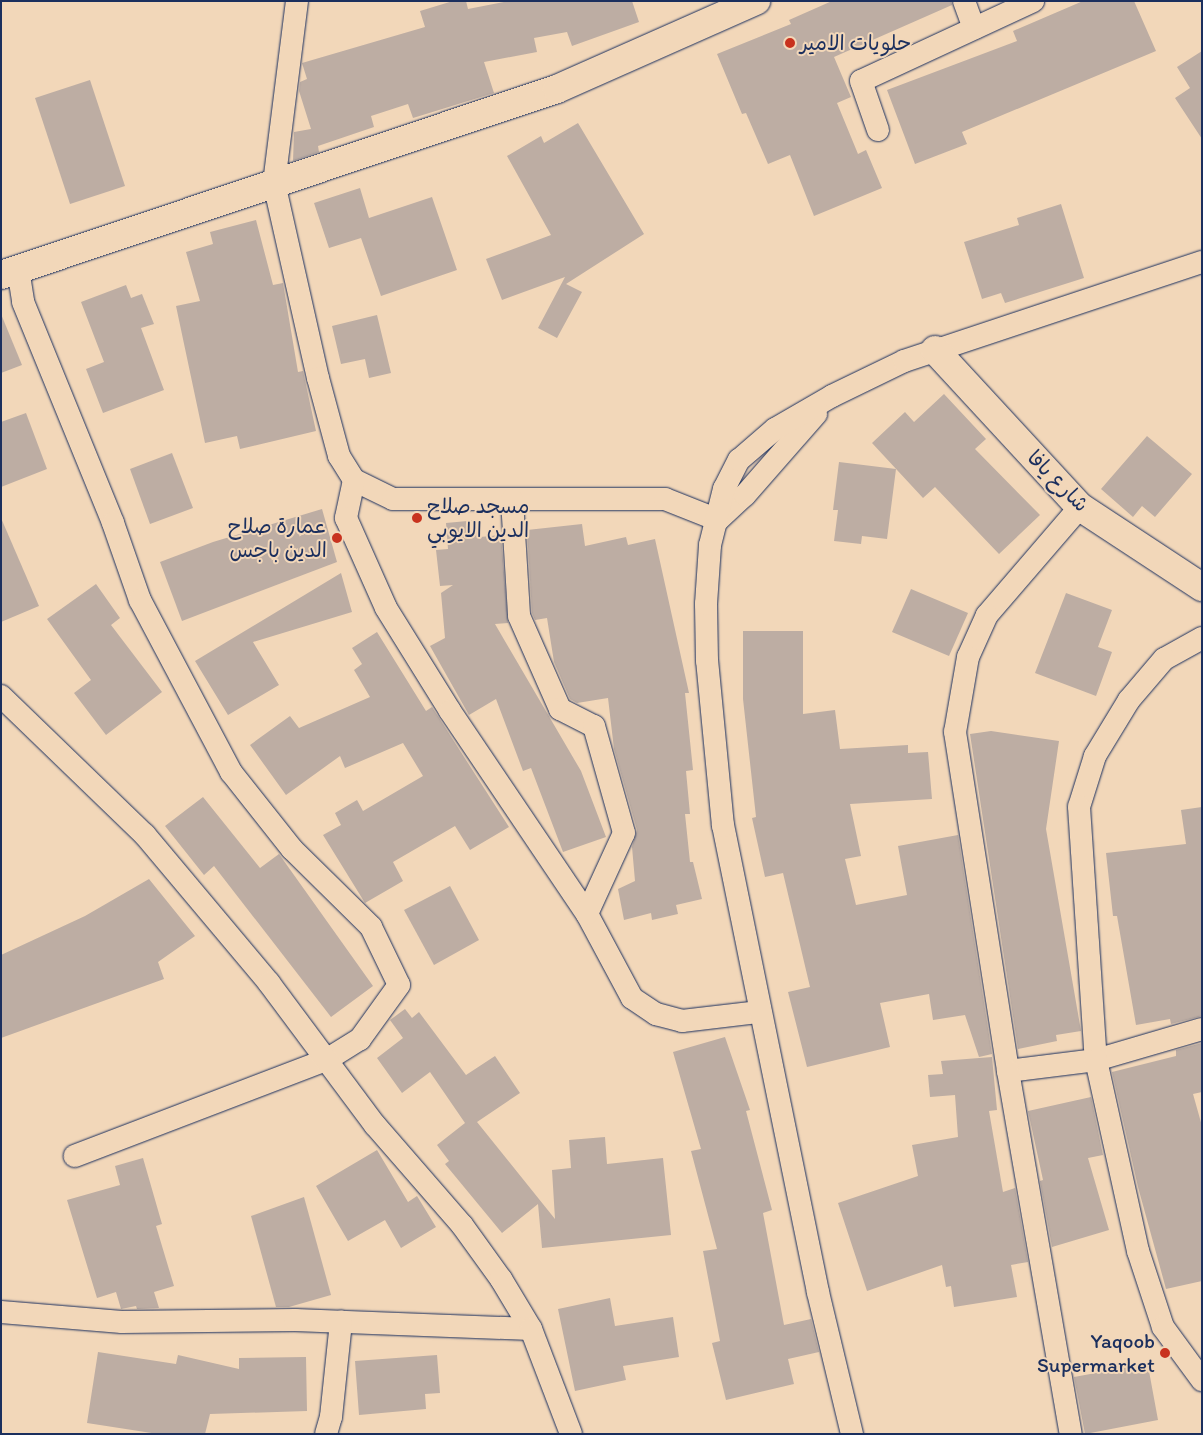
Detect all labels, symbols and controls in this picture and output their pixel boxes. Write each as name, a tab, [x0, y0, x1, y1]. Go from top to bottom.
place label: حلويات الامير	[800, 30, 911, 56]
marker: حلويات الامير	[784, 37, 796, 49]
street label: شارع يافا	[1022, 445, 1094, 517]
place label: مسجد صلاح الدين الايوبي	[427, 493, 529, 543]
marker: مسجد صلاح الدين الايوبي	[411, 512, 423, 524]
place label: عمارة صلاح الدين باجس	[228, 513, 327, 563]
marker: عمارة صلاح الدين باجس	[331, 532, 343, 544]
place label: Yaqoob Supermarket	[1037, 1328, 1155, 1378]
marker: Yaqoob Supermarket	[1159, 1347, 1171, 1359]

